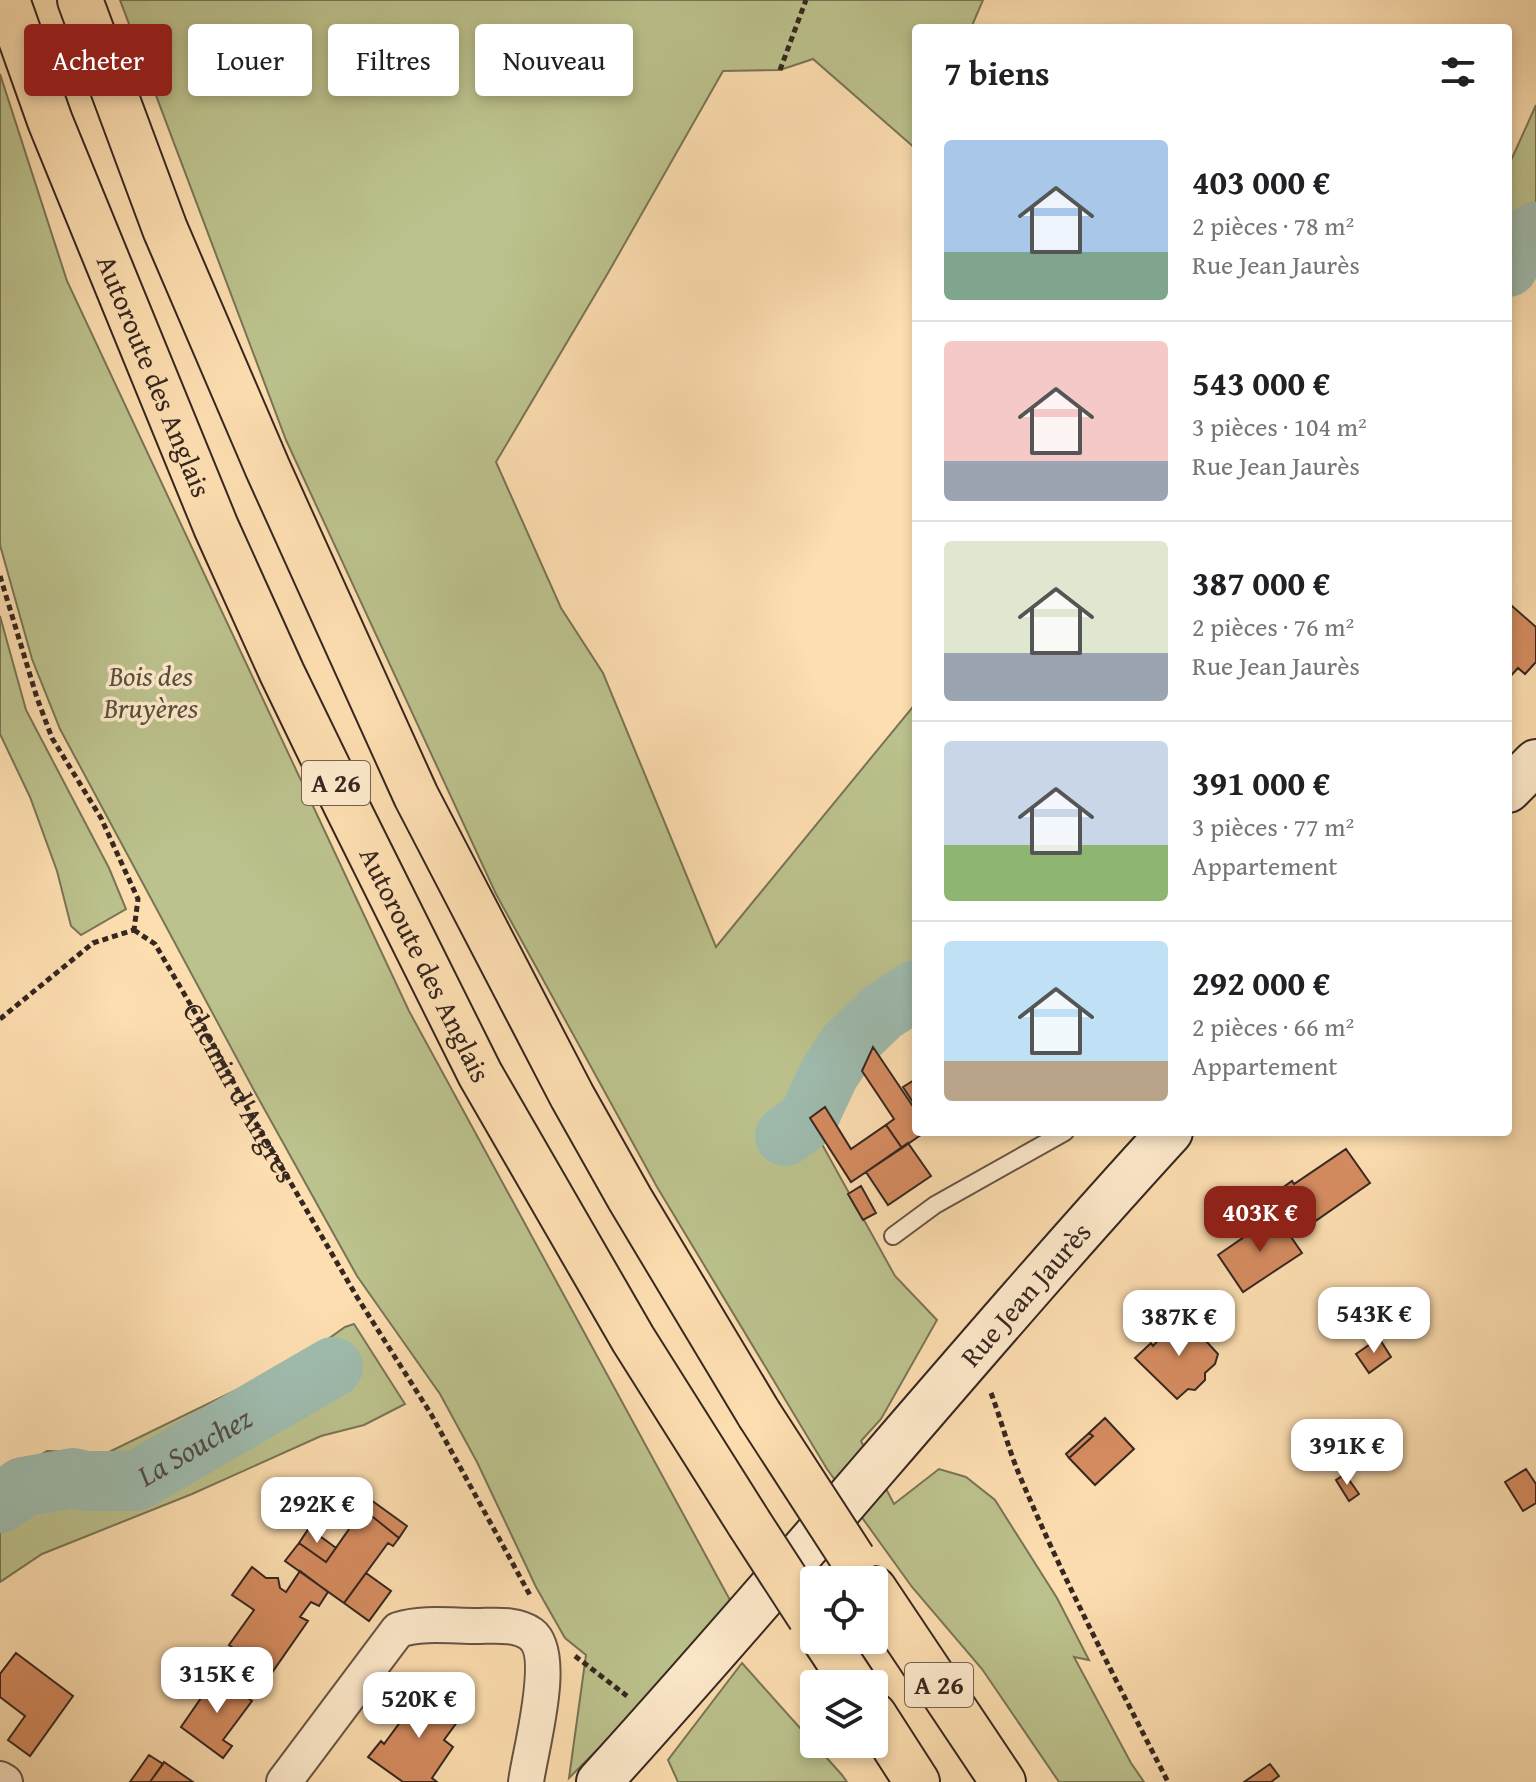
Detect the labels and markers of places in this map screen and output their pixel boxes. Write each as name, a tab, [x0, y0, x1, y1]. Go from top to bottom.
pin: 403K €	[1195, 1186, 1325, 1254]
pin: 543K €	[1309, 1287, 1439, 1355]
pin: 387K €	[1114, 1290, 1244, 1358]
pin: 391K €	[1282, 1419, 1412, 1487]
pin: 292K €	[252, 1477, 382, 1545]
pin: 315K €	[152, 1647, 282, 1715]
pin: 520K €	[354, 1672, 484, 1740]

